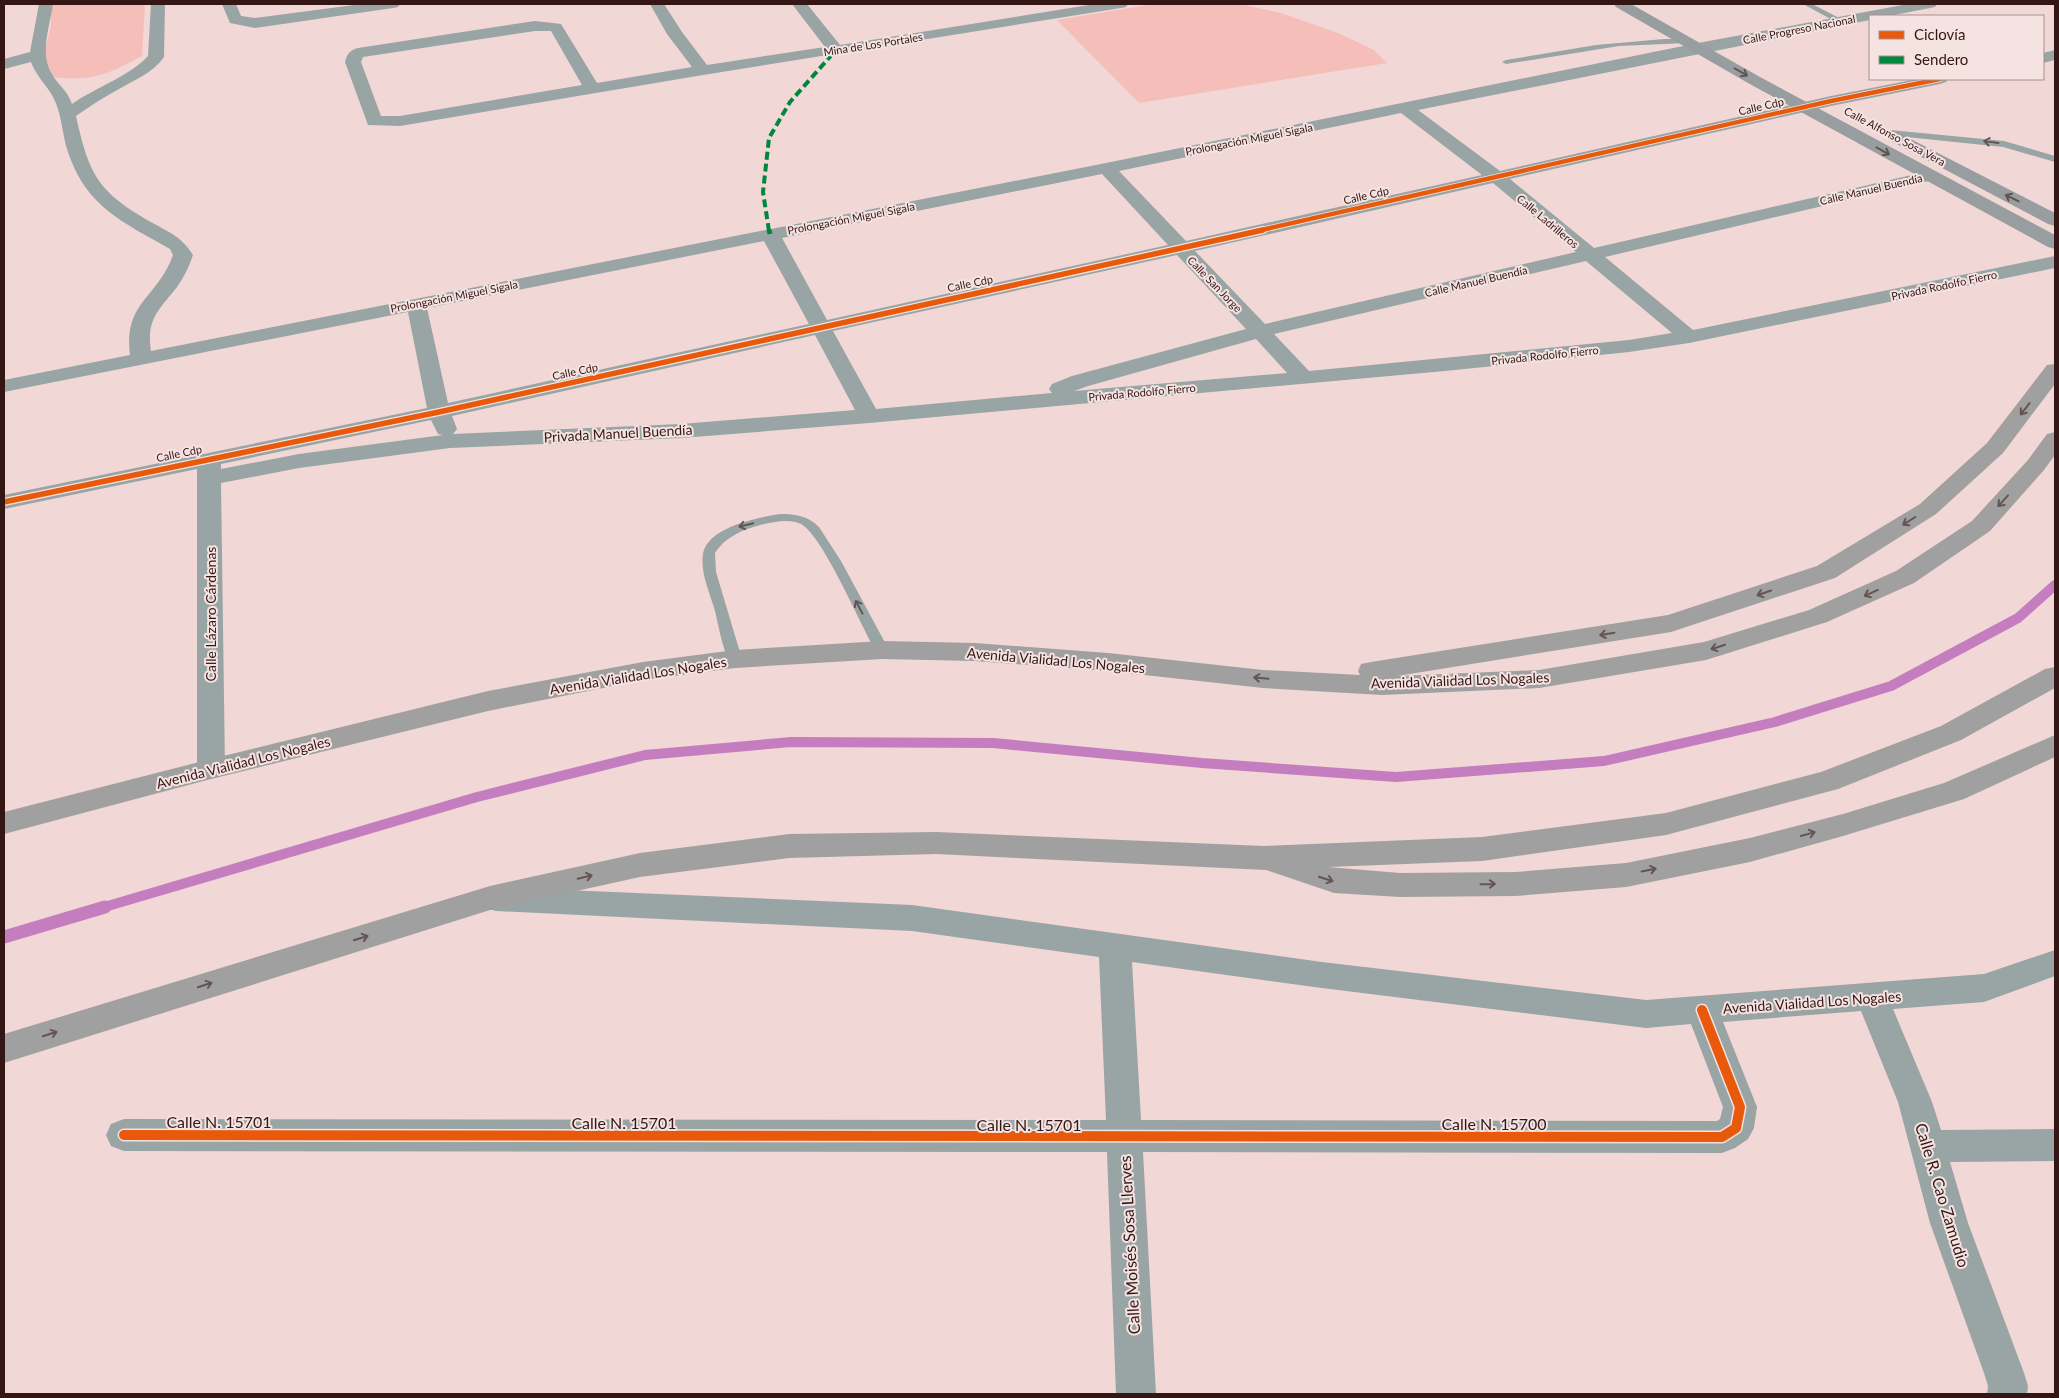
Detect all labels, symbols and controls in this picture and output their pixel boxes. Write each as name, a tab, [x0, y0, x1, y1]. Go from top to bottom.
street label: Calle Progreso Nacional	[1742, 12, 1856, 46]
legend	[1869, 15, 2044, 80]
text: Ciclovía	[1914, 25, 1965, 43]
street label: Mina de Los Portales	[823, 30, 924, 58]
text: Sendero	[1914, 50, 1968, 68]
one-way arrow	[1733, 67, 1748, 77]
street label: Calle Cdp	[1737, 94, 1785, 118]
street label: Calle Alfonso Sosa Vera	[1842, 104, 1948, 168]
street label: Prolongación Miguel Sigala	[1184, 120, 1314, 158]
one-way arrow	[1984, 137, 2000, 147]
one-way arrow	[1875, 146, 1890, 156]
street label: Calle Manuel Buendía	[1818, 171, 1924, 207]
street label: Calle Cdp	[1342, 183, 1390, 207]
street label: Calle Ladrilleros	[1515, 191, 1582, 251]
one-way arrow	[2005, 193, 2020, 202]
street label: Prolongación Miguel Sigala	[786, 199, 916, 237]
street label: Calle San Jorge	[1185, 253, 1245, 315]
street label: Calle Manuel Buendía	[1423, 263, 1529, 299]
street label: Privada Rodolfo Fierro	[1890, 267, 1998, 303]
street label: Calle Cdp	[946, 272, 994, 294]
street label: Prolongación Miguel Sigala	[389, 277, 519, 315]
street label: Privada Rodolfo Fierro	[1491, 343, 1599, 367]
street label: Calle Cdp	[551, 360, 599, 382]
street label: Privada Rodolfo Fierro	[1088, 381, 1196, 403]
one-way arrow	[2020, 402, 2031, 415]
street label: Privada Manuel Buendía	[543, 421, 693, 445]
street label: Calle Cdp	[155, 442, 203, 464]
one-way arrow	[1997, 495, 2009, 508]
one-way arrow	[1902, 516, 1916, 526]
one-way arrow	[738, 521, 754, 530]
street label: Calle Lázaro Cárdenas	[202, 547, 219, 681]
one-way arrow	[1864, 588, 1879, 598]
one-way arrow	[1757, 589, 1773, 598]
one-way arrow	[854, 600, 863, 615]
one-way arrow	[1600, 629, 1616, 639]
one-way arrow	[1710, 643, 1726, 653]
street label: Avenida Vialidad Los Nogales	[966, 644, 1146, 676]
street label: Avenida Vialidad Los Nogales	[548, 653, 728, 697]
street label: Avenida Vialidad Los Nogales	[1370, 668, 1550, 692]
one-way arrow	[1254, 674, 1270, 683]
street label: Avenida Vialidad Los Nogales	[154, 732, 332, 792]
one-way arrow	[1799, 829, 1815, 839]
one-way arrow	[1641, 865, 1657, 875]
one-way arrow	[576, 872, 592, 881]
one-way arrow	[1317, 874, 1333, 884]
one-way arrow	[1479, 879, 1495, 889]
one-way arrow	[352, 932, 368, 942]
one-way arrow	[197, 980, 213, 990]
street label: Avenida Vialidad Los Nogales	[1722, 987, 1902, 1017]
one-way arrow	[42, 1029, 58, 1038]
street label: Calle N. 15701	[166, 1112, 272, 1131]
street label: Calle N. 15701	[571, 1113, 677, 1132]
street label: Calle N. 15700	[1441, 1114, 1547, 1133]
street label: Calle N. 15701	[976, 1115, 1082, 1134]
street label: Calle R. Cao Zamudio	[1912, 1121, 1974, 1269]
street label: Calle Moisés Sosa Llerves	[1115, 1155, 1143, 1335]

